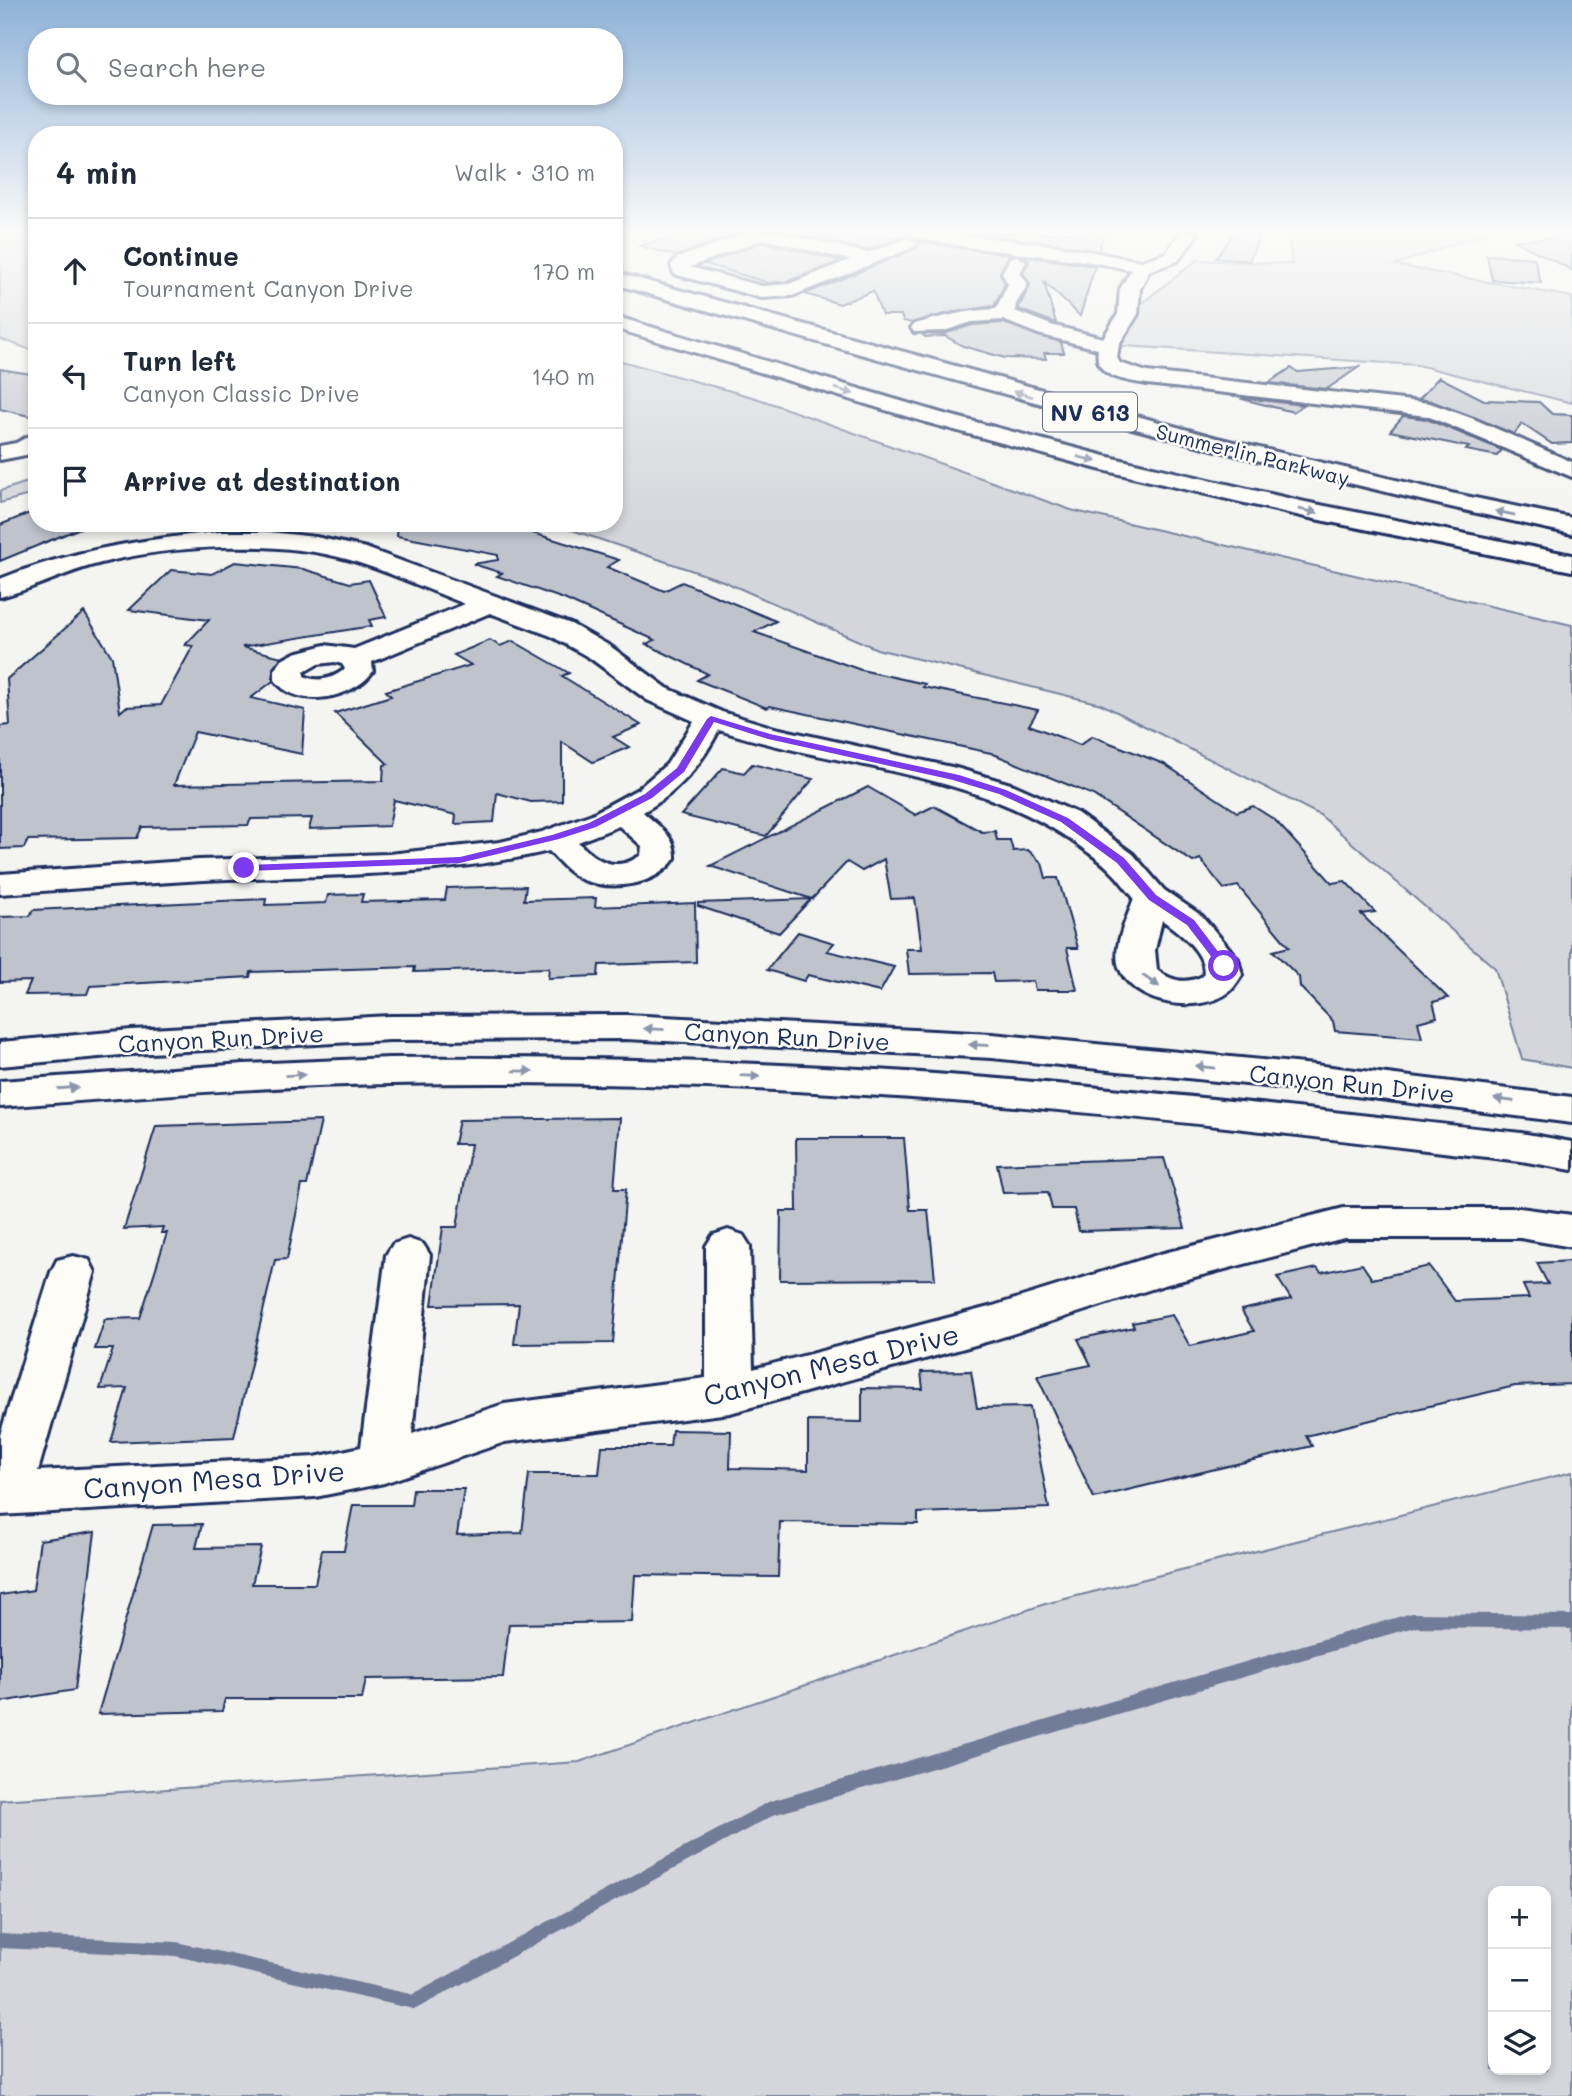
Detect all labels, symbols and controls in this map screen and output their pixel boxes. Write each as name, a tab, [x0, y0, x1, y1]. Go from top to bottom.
search box	[28, 28, 623, 105]
icon: search	[52, 48, 90, 86]
text: Search here	[108, 50, 266, 84]
text: 4 min	[56, 152, 137, 192]
text: Walk · 310 m	[454, 157, 595, 187]
text: Continue	[123, 239, 239, 273]
icon: ahead	[56, 252, 94, 290]
text: 170 m	[532, 256, 595, 286]
text: Tournament Canyon Drive	[123, 273, 413, 303]
text: Turn left	[123, 344, 236, 378]
icon: left	[56, 357, 94, 395]
text: 140 m	[531, 361, 595, 391]
text: Canyon Classic Drive	[123, 378, 360, 408]
one-way arrow	[834, 386, 855, 396]
one-way arrow	[1012, 388, 1033, 398]
road number: NV 613	[1043, 392, 1137, 432]
street label: Summerlin Parkway	[1154, 417, 1352, 491]
one-way arrow	[1076, 454, 1098, 465]
icon: arrive	[56, 462, 94, 500]
text: Arrive at destination	[123, 464, 400, 498]
one-way arrow	[1297, 505, 1319, 516]
one-way arrow	[1494, 507, 1516, 518]
route end	[228, 852, 259, 883]
route start	[1208, 950, 1239, 981]
one-way arrow	[1142, 974, 1160, 988]
street label: Canyon Run Drive	[683, 1015, 891, 1057]
street label: Canyon Run Drive	[117, 1017, 325, 1059]
one-way arrow	[643, 1023, 665, 1034]
one-way arrow	[968, 1040, 990, 1051]
street label: Canyon Run Drive	[1248, 1057, 1456, 1109]
one-way arrow	[1194, 1061, 1216, 1072]
one-way arrow	[512, 1065, 534, 1077]
one-way arrow	[284, 1069, 306, 1080]
one-way arrow	[739, 1071, 761, 1082]
one-way arrow	[57, 1083, 79, 1094]
one-way arrow	[1493, 1094, 1515, 1105]
street label: Canyon Mesa Drive	[699, 1315, 963, 1413]
street label: Canyon Mesa Drive	[82, 1452, 346, 1506]
map controls	[1488, 1886, 1551, 2075]
button: +	[1488, 1886, 1551, 1949]
button: −	[1488, 1949, 1551, 2012]
button: layers	[1488, 2012, 1551, 2075]

